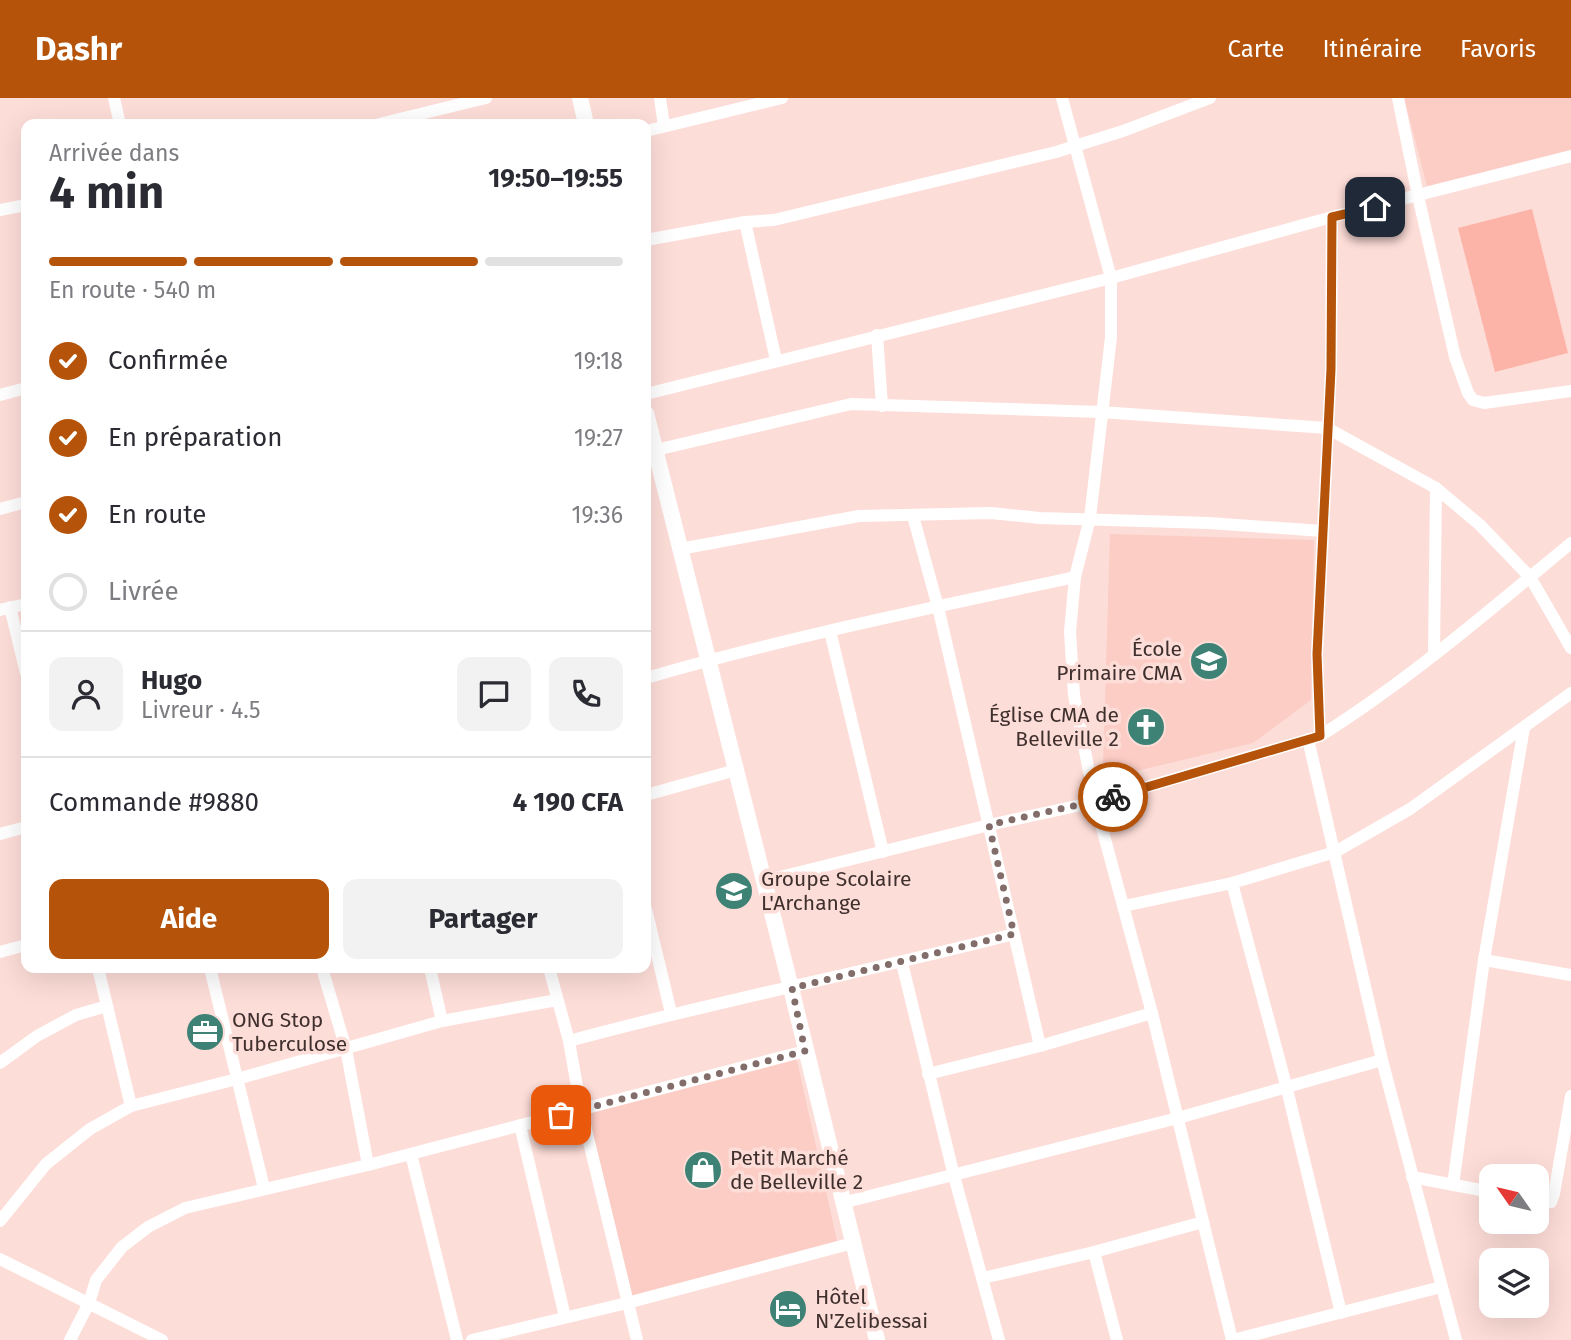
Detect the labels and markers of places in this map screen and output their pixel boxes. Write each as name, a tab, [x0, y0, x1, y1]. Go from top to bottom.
pin	[1345, 177, 1405, 237]
place label: École Primaire CMA	[1056, 636, 1182, 686]
school or university icon: École Primaire CMA	[1188, 640, 1230, 682]
place label: Église CMA de Belleville 2	[989, 702, 1119, 752]
church icon: Église CMA de Belleville 2	[1125, 706, 1167, 748]
place label: Groupe Scolaire L'Archange	[761, 866, 911, 916]
school or university icon: Groupe Scolaire L'Archange	[713, 870, 755, 912]
place label: ONG Stop Tuberculose	[232, 1007, 347, 1057]
office icon: ONG Stop Tuberculose	[184, 1011, 226, 1053]
pin	[531, 1085, 591, 1145]
place label: Petit Marché de Belleville 2	[730, 1145, 863, 1195]
shop icon: Petit Marché de Belleville 2	[682, 1149, 724, 1191]
place label: Hôtel N'Zelibessai	[815, 1284, 928, 1334]
hotel icon: Hôtel N'Zelibessai	[767, 1288, 809, 1330]

